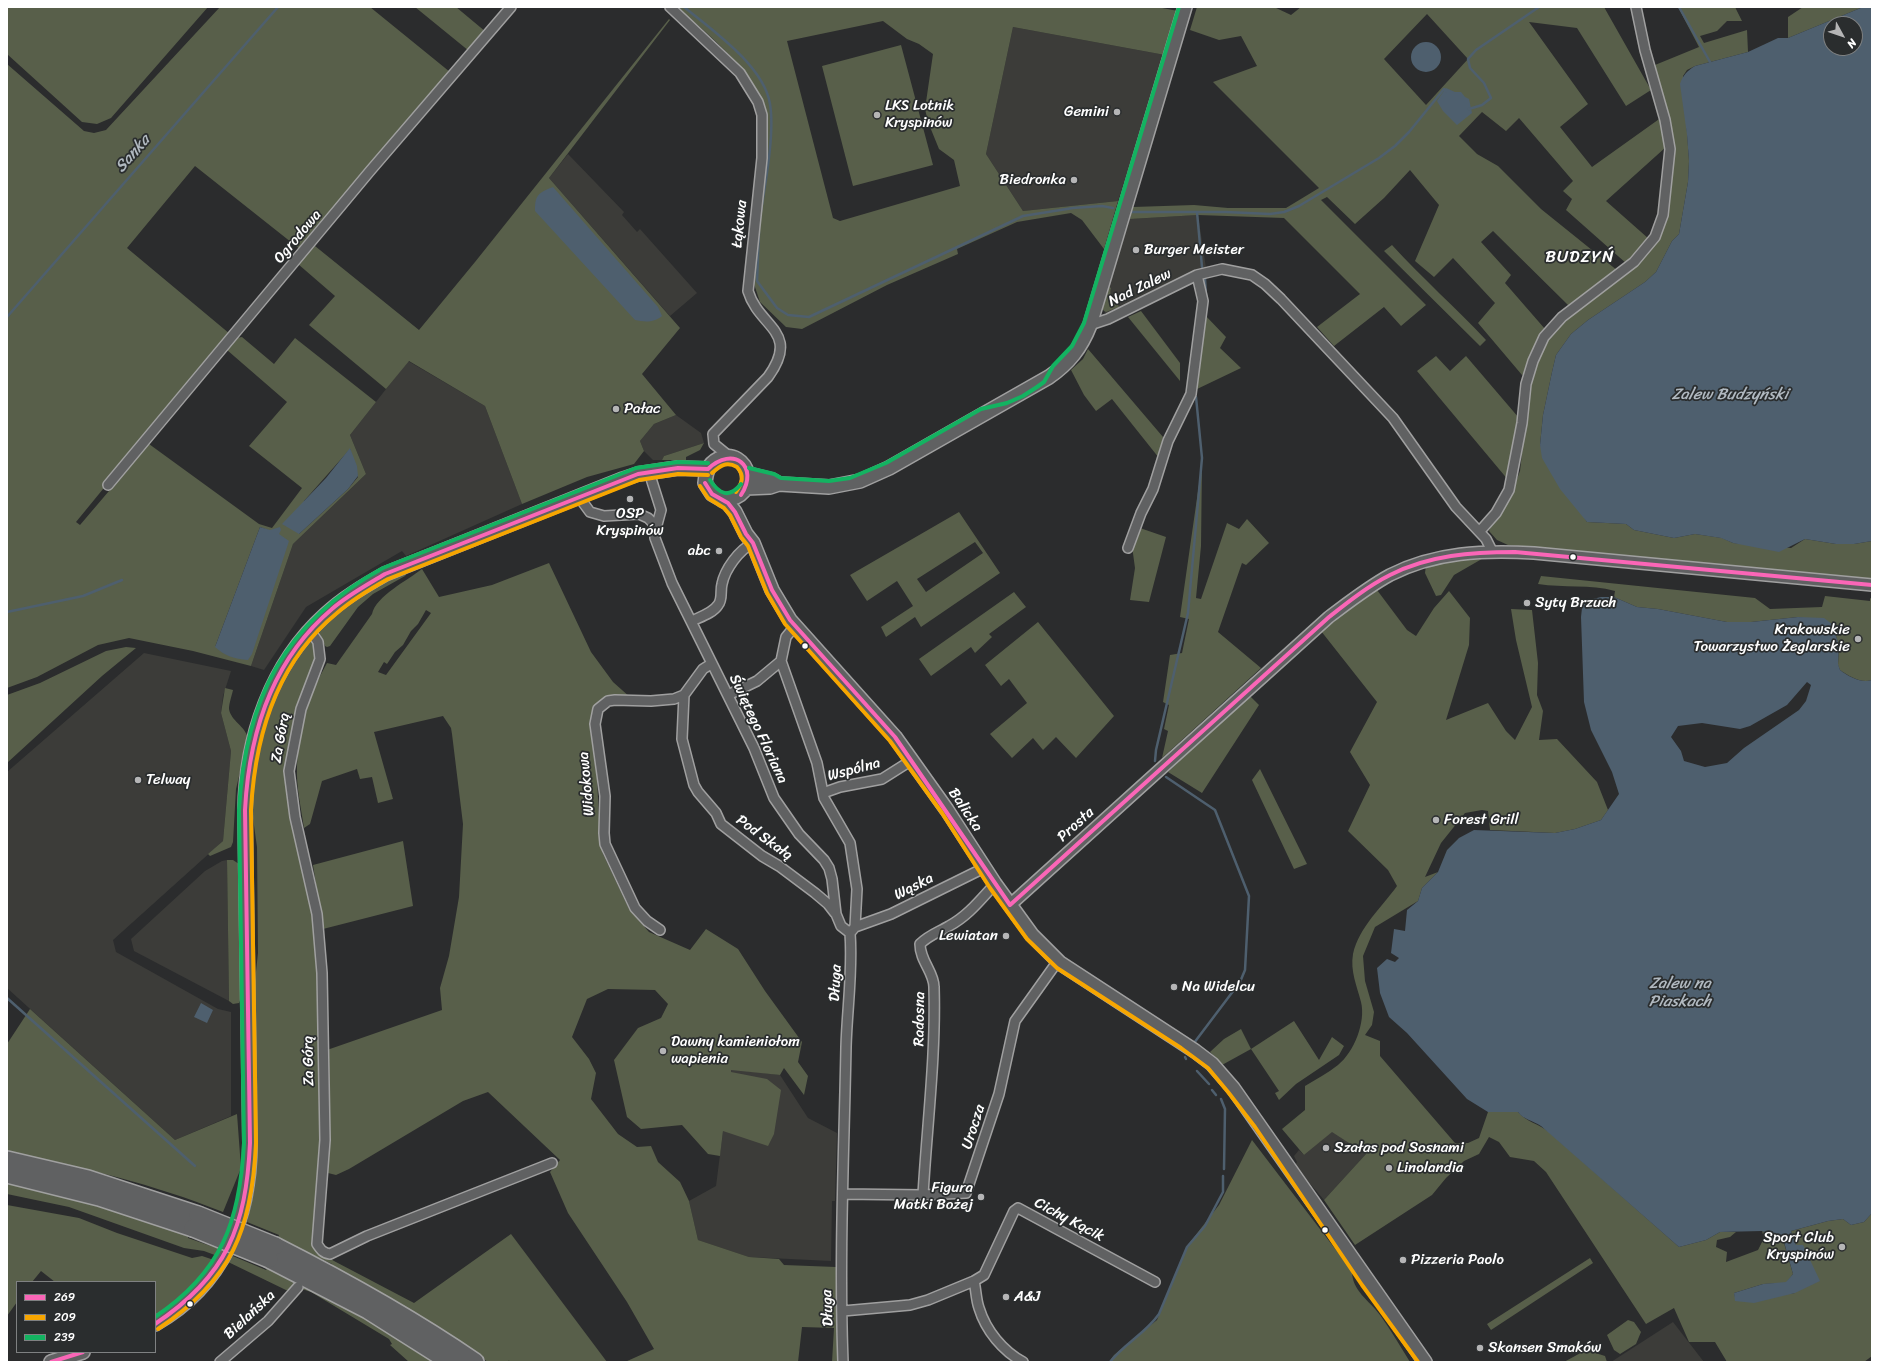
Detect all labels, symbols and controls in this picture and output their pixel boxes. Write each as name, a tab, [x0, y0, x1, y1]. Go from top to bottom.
north arrow	[1823, 16, 1863, 56]
text: N	[1842, 34, 1862, 52]
place label: LKS Lotnik Kryspinów	[885, 97, 954, 132]
place label: Gemini	[1064, 103, 1109, 121]
marker: Gemini	[1112, 107, 1122, 117]
marker: LKS Lotnik Kryspinów	[872, 110, 882, 120]
water label: Sanka	[112, 131, 154, 177]
place label: Biedronka	[1000, 171, 1066, 189]
marker: Biedronka	[1069, 175, 1079, 185]
street label: Łąkowa	[729, 199, 751, 249]
street label: Ogrodowa	[270, 207, 326, 267]
place label: Burger Meister	[1144, 241, 1244, 259]
marker: Burger Meister	[1131, 245, 1141, 255]
district label: BUDZYŃ	[1545, 248, 1615, 268]
street label: Nad Zalew	[1106, 265, 1174, 311]
water label: Zalew Budzyński	[1672, 385, 1788, 405]
place label: Pałac	[624, 400, 661, 418]
marker: Pałac	[611, 404, 621, 414]
marker: OSP Kryspinów	[625, 494, 635, 504]
place label: OSP Kryspinów	[596, 505, 664, 540]
place label: abc	[688, 542, 711, 560]
marker: abc	[714, 546, 724, 556]
unlabelled marker	[1568, 552, 1578, 562]
place label: Syty Brzuch	[1535, 594, 1616, 612]
marker: Syty Brzuch	[1522, 598, 1532, 608]
place label: Krakowskie Towarzystwo Żeglarskie	[1693, 621, 1850, 656]
marker: Krakowskie Towarzystwo Żeglarskie	[1853, 634, 1863, 644]
unlabelled marker	[800, 641, 810, 651]
street label: Świętego Floriana	[725, 672, 791, 786]
street label: Za Górą	[268, 712, 294, 764]
street label: Widokowa	[575, 751, 599, 817]
street label: Wspólna	[826, 754, 882, 786]
place label: Telway	[146, 771, 191, 789]
marker: Telway	[133, 775, 143, 785]
street label: Balicka	[944, 785, 986, 835]
street label: Prosta	[1054, 804, 1098, 846]
street label: Pod Skałą	[732, 811, 796, 865]
place label: Forest Grill	[1444, 811, 1519, 829]
marker: Forest Grill	[1431, 815, 1441, 825]
street label: Wąska	[891, 870, 937, 904]
place label: Lewiatan	[939, 927, 998, 945]
marker: Lewiatan	[1001, 931, 1011, 941]
street label: Długa	[826, 964, 846, 1002]
water label: Zalew na Piaskach	[1649, 974, 1711, 1012]
place label: Na Widelcu	[1182, 978, 1255, 996]
marker: Na Widelcu	[1169, 982, 1179, 992]
street label: Radosna	[911, 991, 929, 1047]
place label: Dawny kamieniołom wapienia	[671, 1033, 800, 1068]
street label: Za Górą	[300, 1036, 318, 1086]
marker: Dawny kamieniołom wapienia	[658, 1046, 668, 1056]
street label: Urocza	[958, 1102, 990, 1152]
place label: Szałas pod Sosnami	[1334, 1139, 1464, 1157]
marker: Szałas pod Sosnami	[1321, 1143, 1331, 1153]
place label: Linolandia	[1397, 1159, 1463, 1177]
marker: Linolandia	[1384, 1163, 1394, 1173]
place label: Figura Matki Bożej	[894, 1179, 973, 1214]
marker: Figura Matki Bożej	[976, 1192, 986, 1202]
street label: Cichy Kącik	[1031, 1194, 1107, 1246]
unlabelled marker	[1320, 1225, 1330, 1235]
place label: Sport Club Kryspinów	[1763, 1229, 1834, 1264]
marker: Sport Club Kryspinów	[1837, 1242, 1847, 1252]
place label: Pizzeria Paolo	[1411, 1251, 1504, 1269]
marker: Pizzeria Paolo	[1398, 1255, 1408, 1265]
legend	[16, 1281, 156, 1353]
text: 269	[54, 1286, 75, 1308]
street label: Bielańska	[221, 1287, 279, 1343]
place label: A&J	[1014, 1288, 1040, 1306]
street label: Długa	[818, 1289, 838, 1327]
marker: A&J	[1001, 1292, 1011, 1302]
unlabelled marker	[185, 1299, 195, 1309]
text: 209	[54, 1306, 76, 1328]
text: 239	[54, 1326, 75, 1348]
place label: Skansen Smaków	[1488, 1339, 1601, 1357]
marker: Skansen Smaków	[1475, 1343, 1485, 1353]

